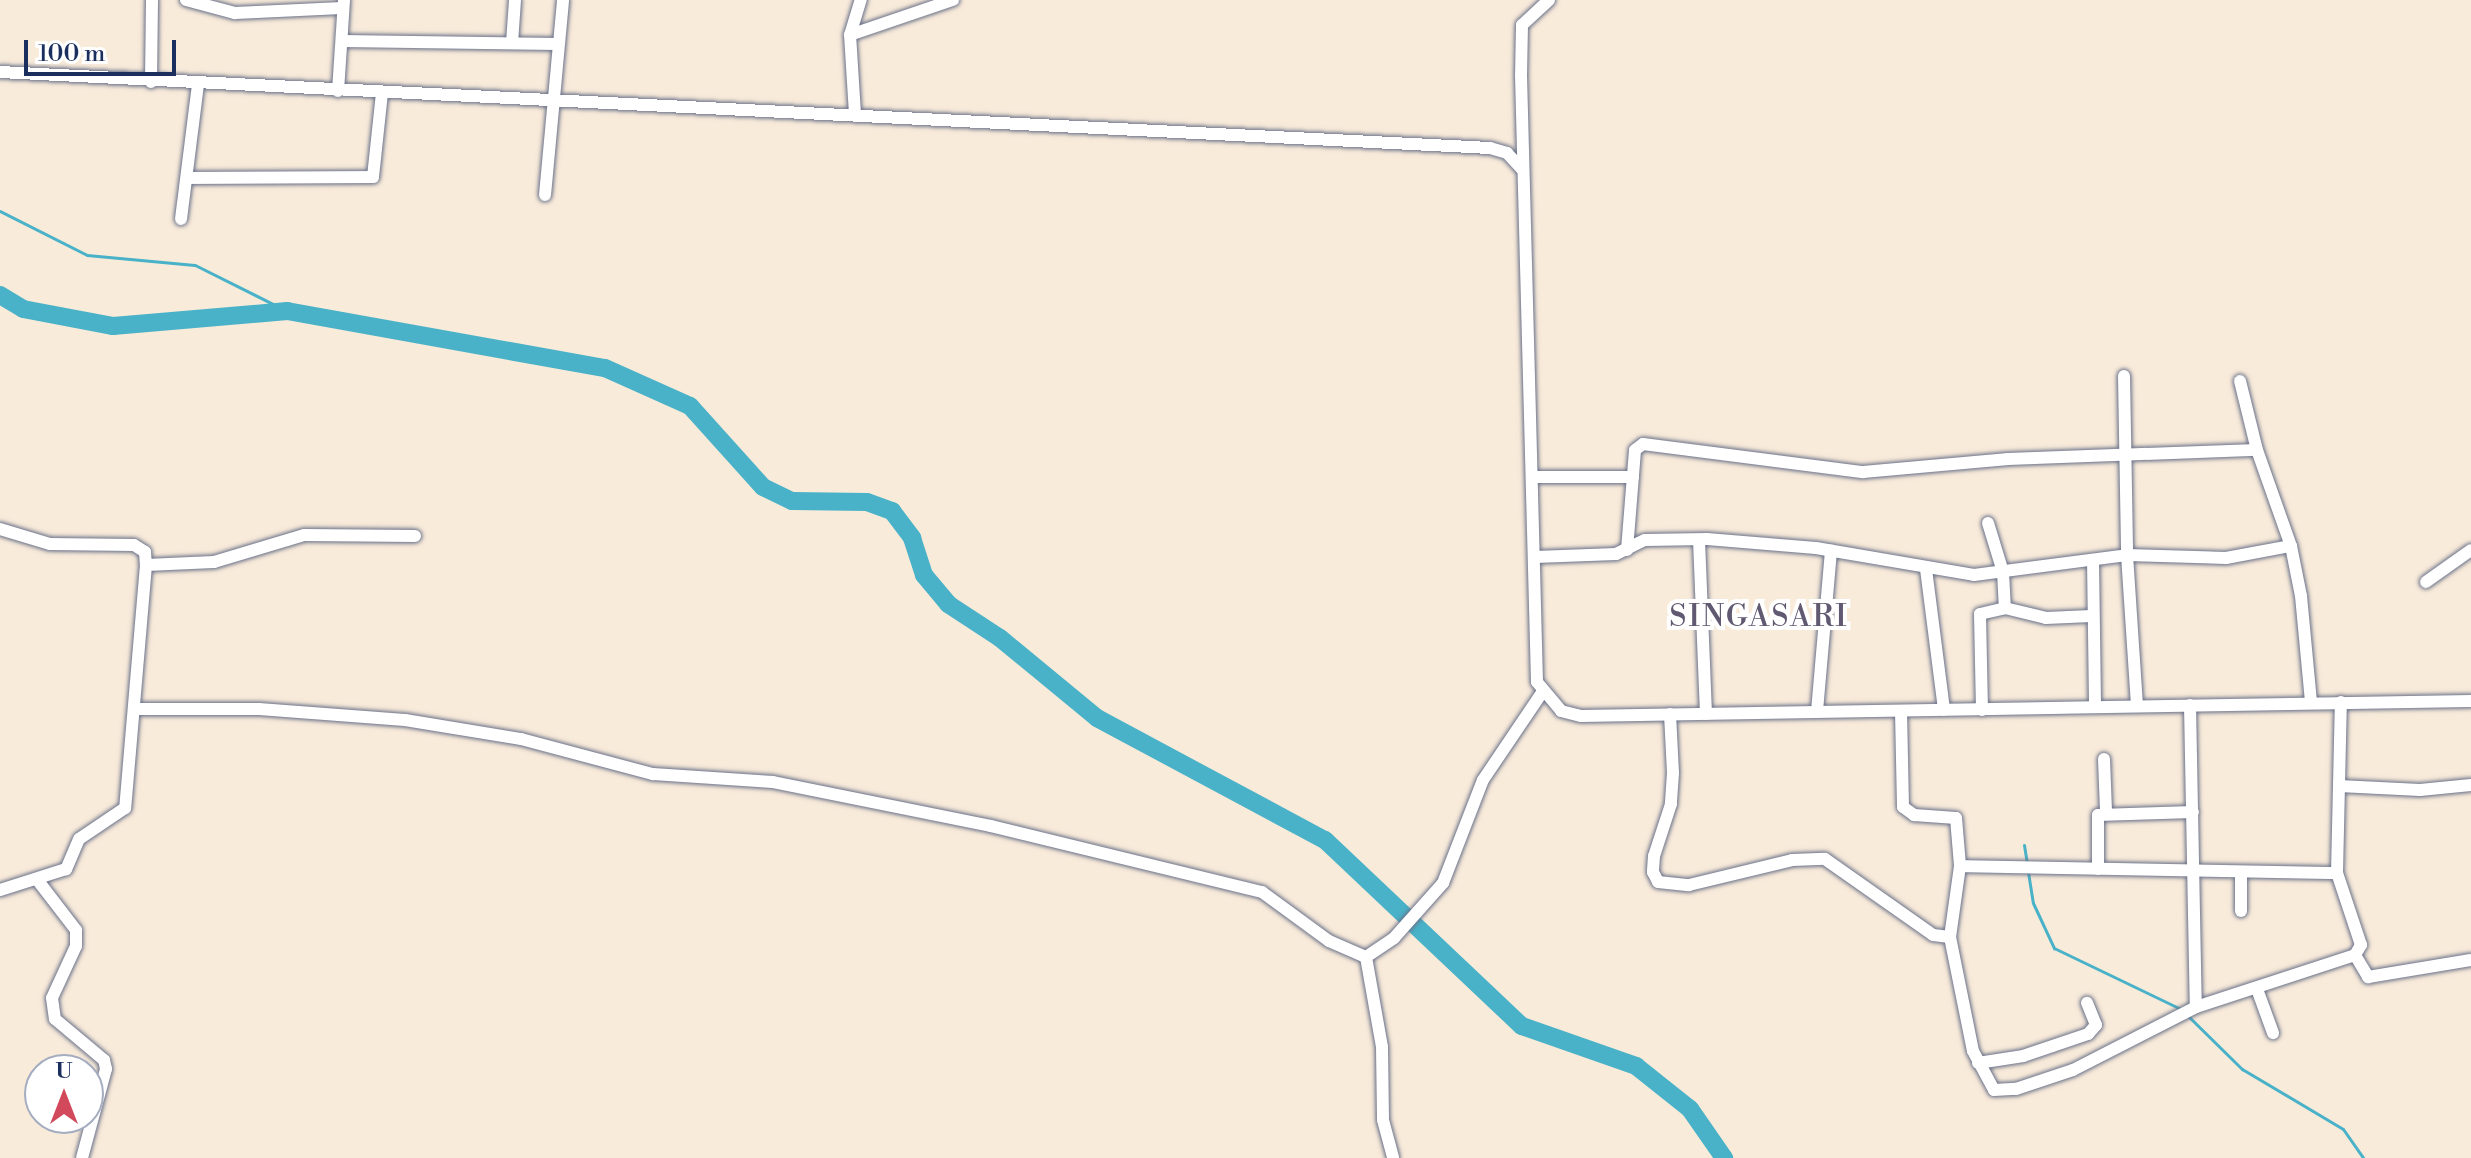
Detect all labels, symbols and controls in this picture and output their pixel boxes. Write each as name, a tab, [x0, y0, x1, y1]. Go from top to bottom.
scale bar	[28, 24, 180, 74]
text: 100 m	[38, 39, 105, 69]
district label: SINGASARI	[1669, 599, 1849, 635]
north arrow	[24, 1054, 104, 1134]
text: U	[55, 1058, 73, 1085]

